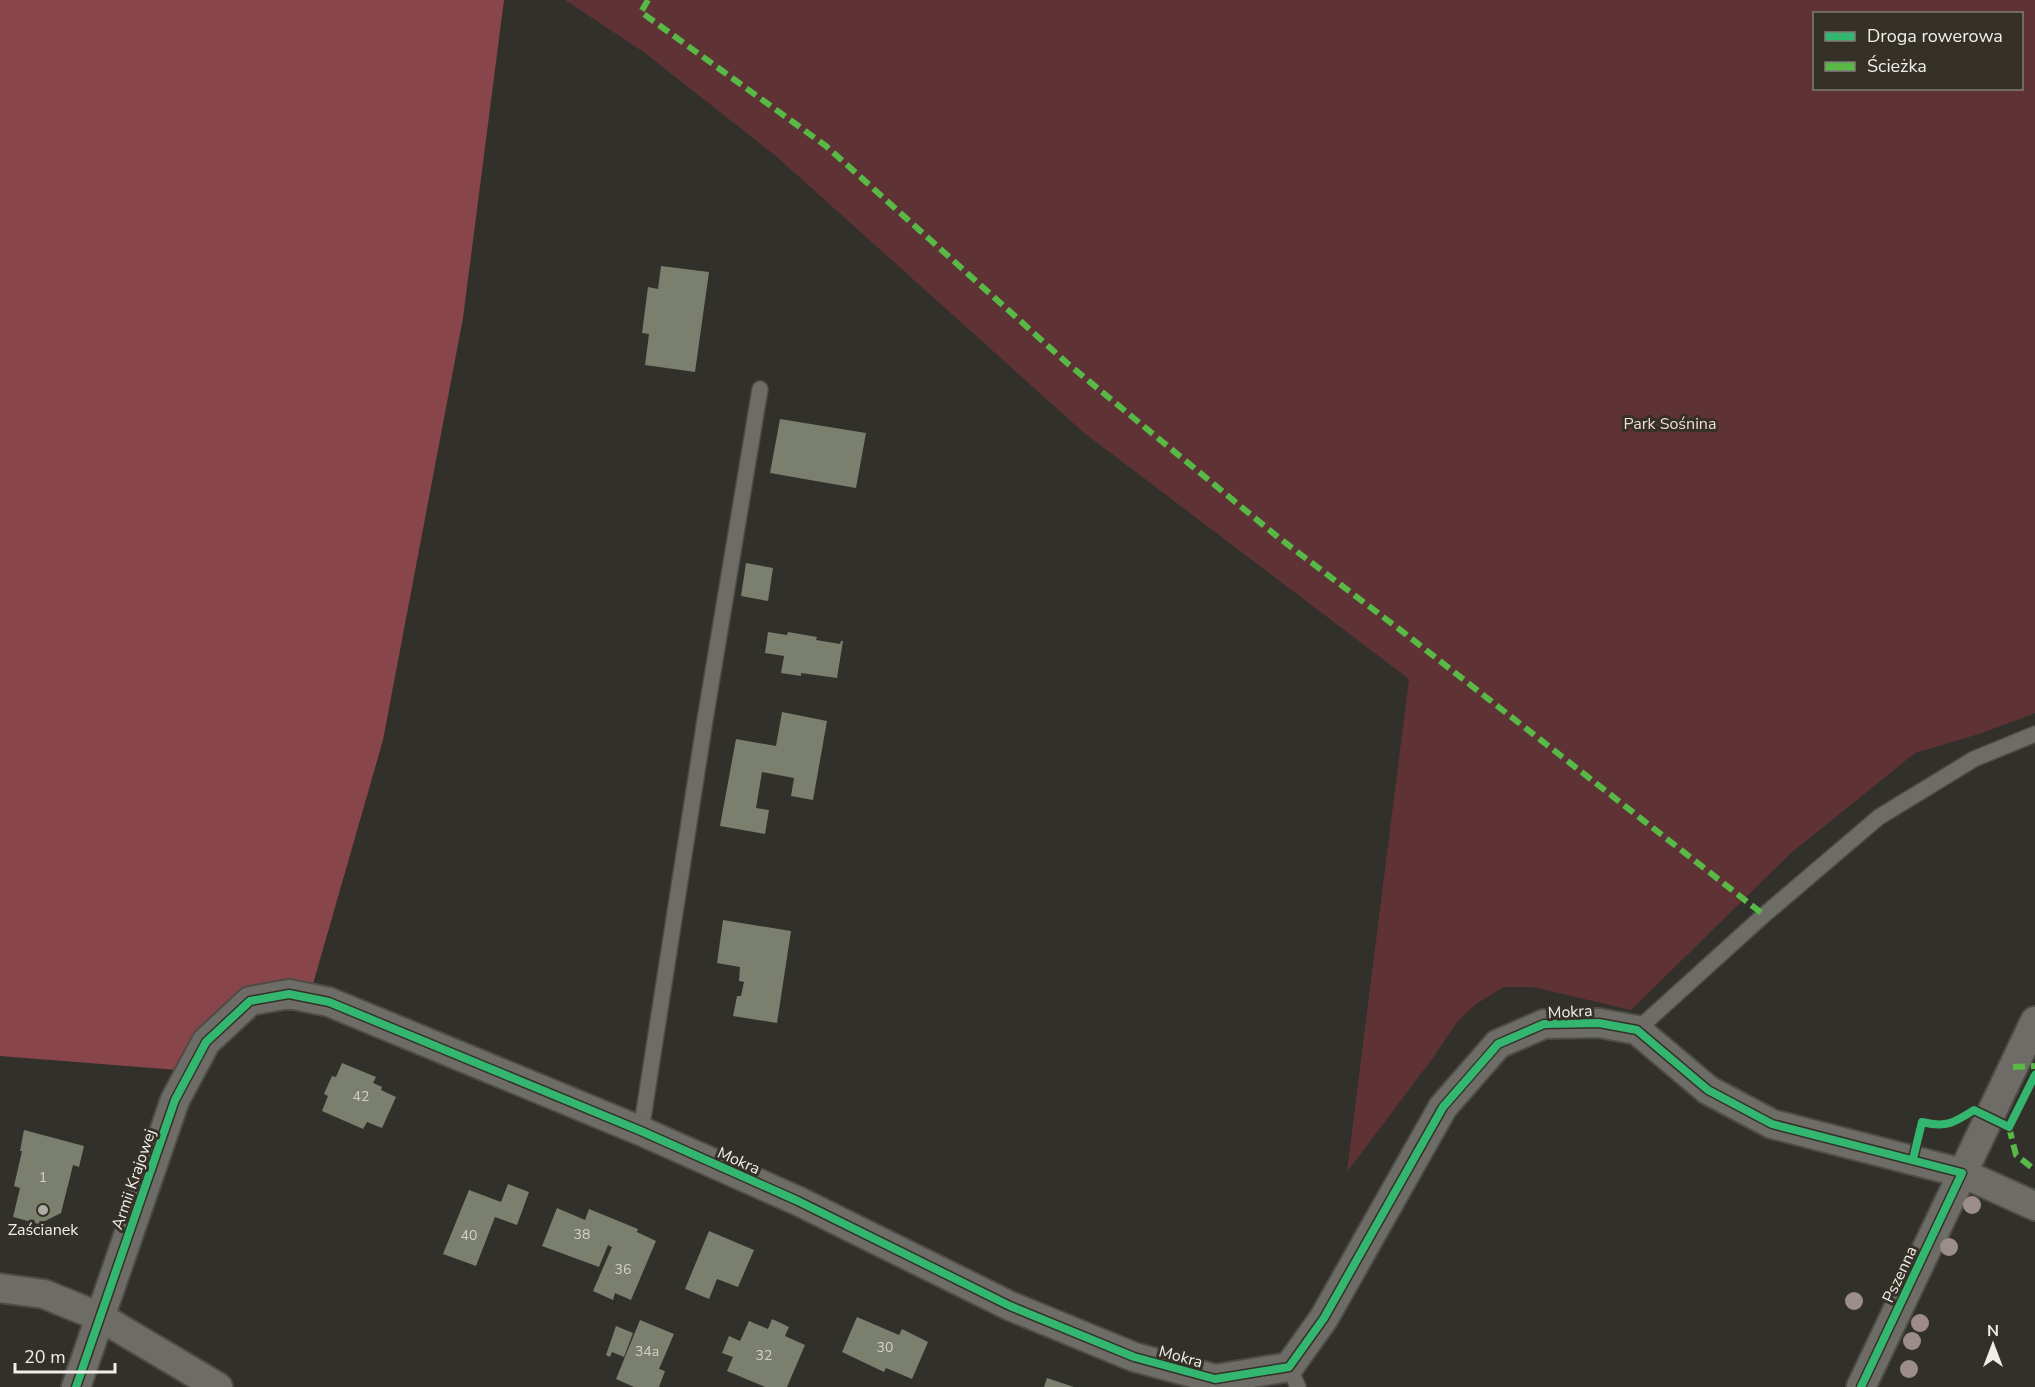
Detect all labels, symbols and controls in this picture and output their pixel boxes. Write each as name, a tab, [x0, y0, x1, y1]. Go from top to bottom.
legend	[1813, 12, 2023, 90]
text: Droga rowerowa	[1867, 24, 2003, 48]
text: Ścieżka	[1867, 54, 1927, 78]
park label: Park Sośnina	[1624, 413, 1716, 435]
street label: Mokra	[1547, 1000, 1593, 1024]
house number: 42	[353, 1087, 369, 1106]
street label: Armii Krajowej	[106, 1126, 161, 1233]
street label: Mokra	[714, 1142, 763, 1180]
house number: 1	[39, 1168, 47, 1187]
marker: Zaścianek	[36, 1203, 50, 1217]
place label: Zaścianek	[8, 1219, 79, 1241]
house number: 38	[574, 1225, 590, 1244]
house number: 40	[461, 1226, 477, 1245]
street label: Pszenna	[1877, 1243, 1923, 1306]
house number: 36	[615, 1260, 631, 1279]
north arrow	[1963, 1315, 2023, 1375]
text: N	[1987, 1320, 1999, 1342]
scale bar	[15, 1336, 116, 1374]
house number: 30	[877, 1338, 893, 1357]
street label: Mokra	[1156, 1341, 1205, 1373]
house number: 34a	[635, 1342, 659, 1361]
text: 20 m	[24, 1345, 66, 1369]
house number: 32	[756, 1346, 772, 1365]

